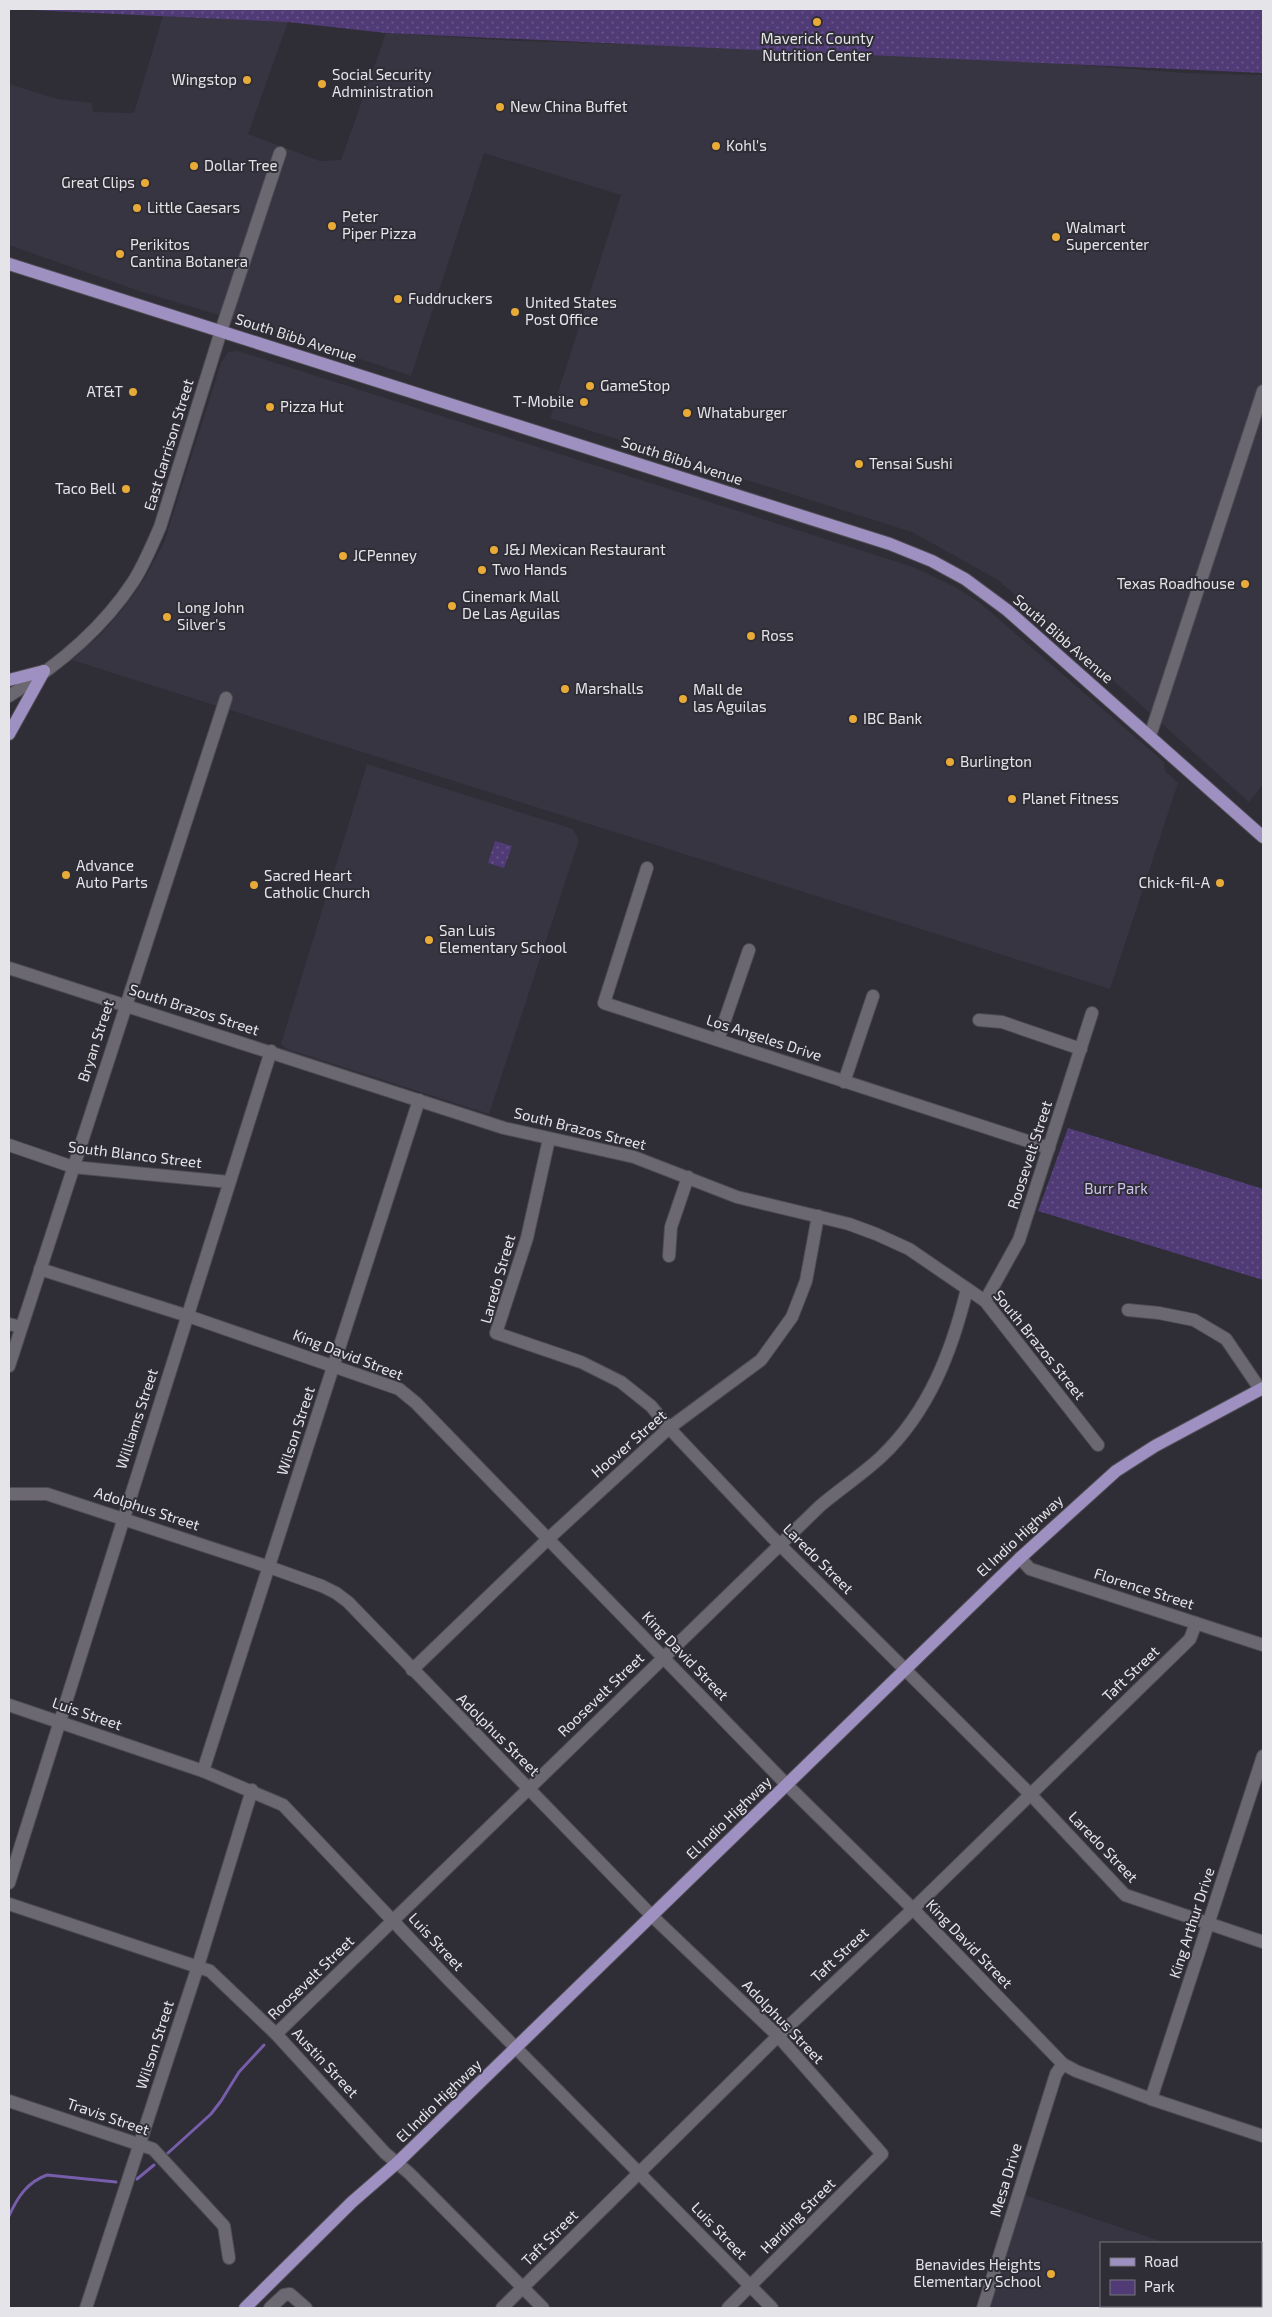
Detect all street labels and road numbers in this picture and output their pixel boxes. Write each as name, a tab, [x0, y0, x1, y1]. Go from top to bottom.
street label: South Bibb Avenue	[233, 309, 359, 365]
street label: East Garrison Street	[139, 376, 197, 513]
street label: South Bibb Avenue	[619, 432, 745, 488]
street label: South Bibb Avenue	[1010, 590, 1117, 687]
street label: South Brazos Street	[127, 980, 262, 1039]
street label: Bryan Street	[73, 997, 117, 1084]
street label: Los Angeles Drive	[704, 1010, 824, 1064]
street label: Roosevelt Street	[1003, 1098, 1055, 1211]
street label: South Brazos Street	[512, 1103, 648, 1153]
street label: South Blanco Street	[67, 1137, 203, 1171]
street label: Laredo Street	[476, 1232, 518, 1325]
street label: South Brazos Street	[990, 1286, 1090, 1403]
street label: King David Street	[291, 1325, 406, 1383]
street label: Williams Street	[111, 1366, 161, 1471]
street label: Wilson Street	[272, 1384, 318, 1477]
street label: Hoover Street	[587, 1406, 670, 1481]
street label: Adolphus Street	[92, 1483, 202, 1534]
street label: El Indio Highway	[972, 1490, 1066, 1580]
street label: Laredo Street	[780, 1519, 858, 1597]
street label: Florence Street	[1092, 1563, 1197, 1613]
street label: King David Street	[639, 1607, 733, 1704]
street label: Taft Street	[1098, 1642, 1163, 1705]
street label: Roosevelt Street	[553, 1648, 647, 1740]
street label: Adolphus Street	[454, 1689, 544, 1780]
street label: Luis Street	[50, 1693, 125, 1733]
street label: El Indio Highway	[682, 1772, 775, 1863]
street label: Laredo Street	[1065, 1807, 1142, 1886]
street label: King Arthur Drive	[1165, 1865, 1217, 1980]
street label: King David Street	[923, 1895, 1017, 1992]
street label: Luis Street	[405, 1909, 468, 1974]
street label: Taft Street	[807, 1923, 872, 1985]
street label: Roosevelt Street	[263, 1931, 357, 2023]
street label: Adolphus Street	[739, 1976, 828, 2067]
street label: Wilson Street	[131, 1998, 177, 2091]
street label: Austin Street	[289, 2024, 363, 2101]
street label: El Indio Highway	[392, 2055, 485, 2146]
street label: Travis Street	[65, 2094, 152, 2139]
street label: Mesa Drive	[985, 2141, 1025, 2219]
street label: Harding Street	[756, 2174, 839, 2257]
street label: Luis Street	[688, 2198, 752, 2263]
street label: Taft Street	[517, 2205, 581, 2269]

